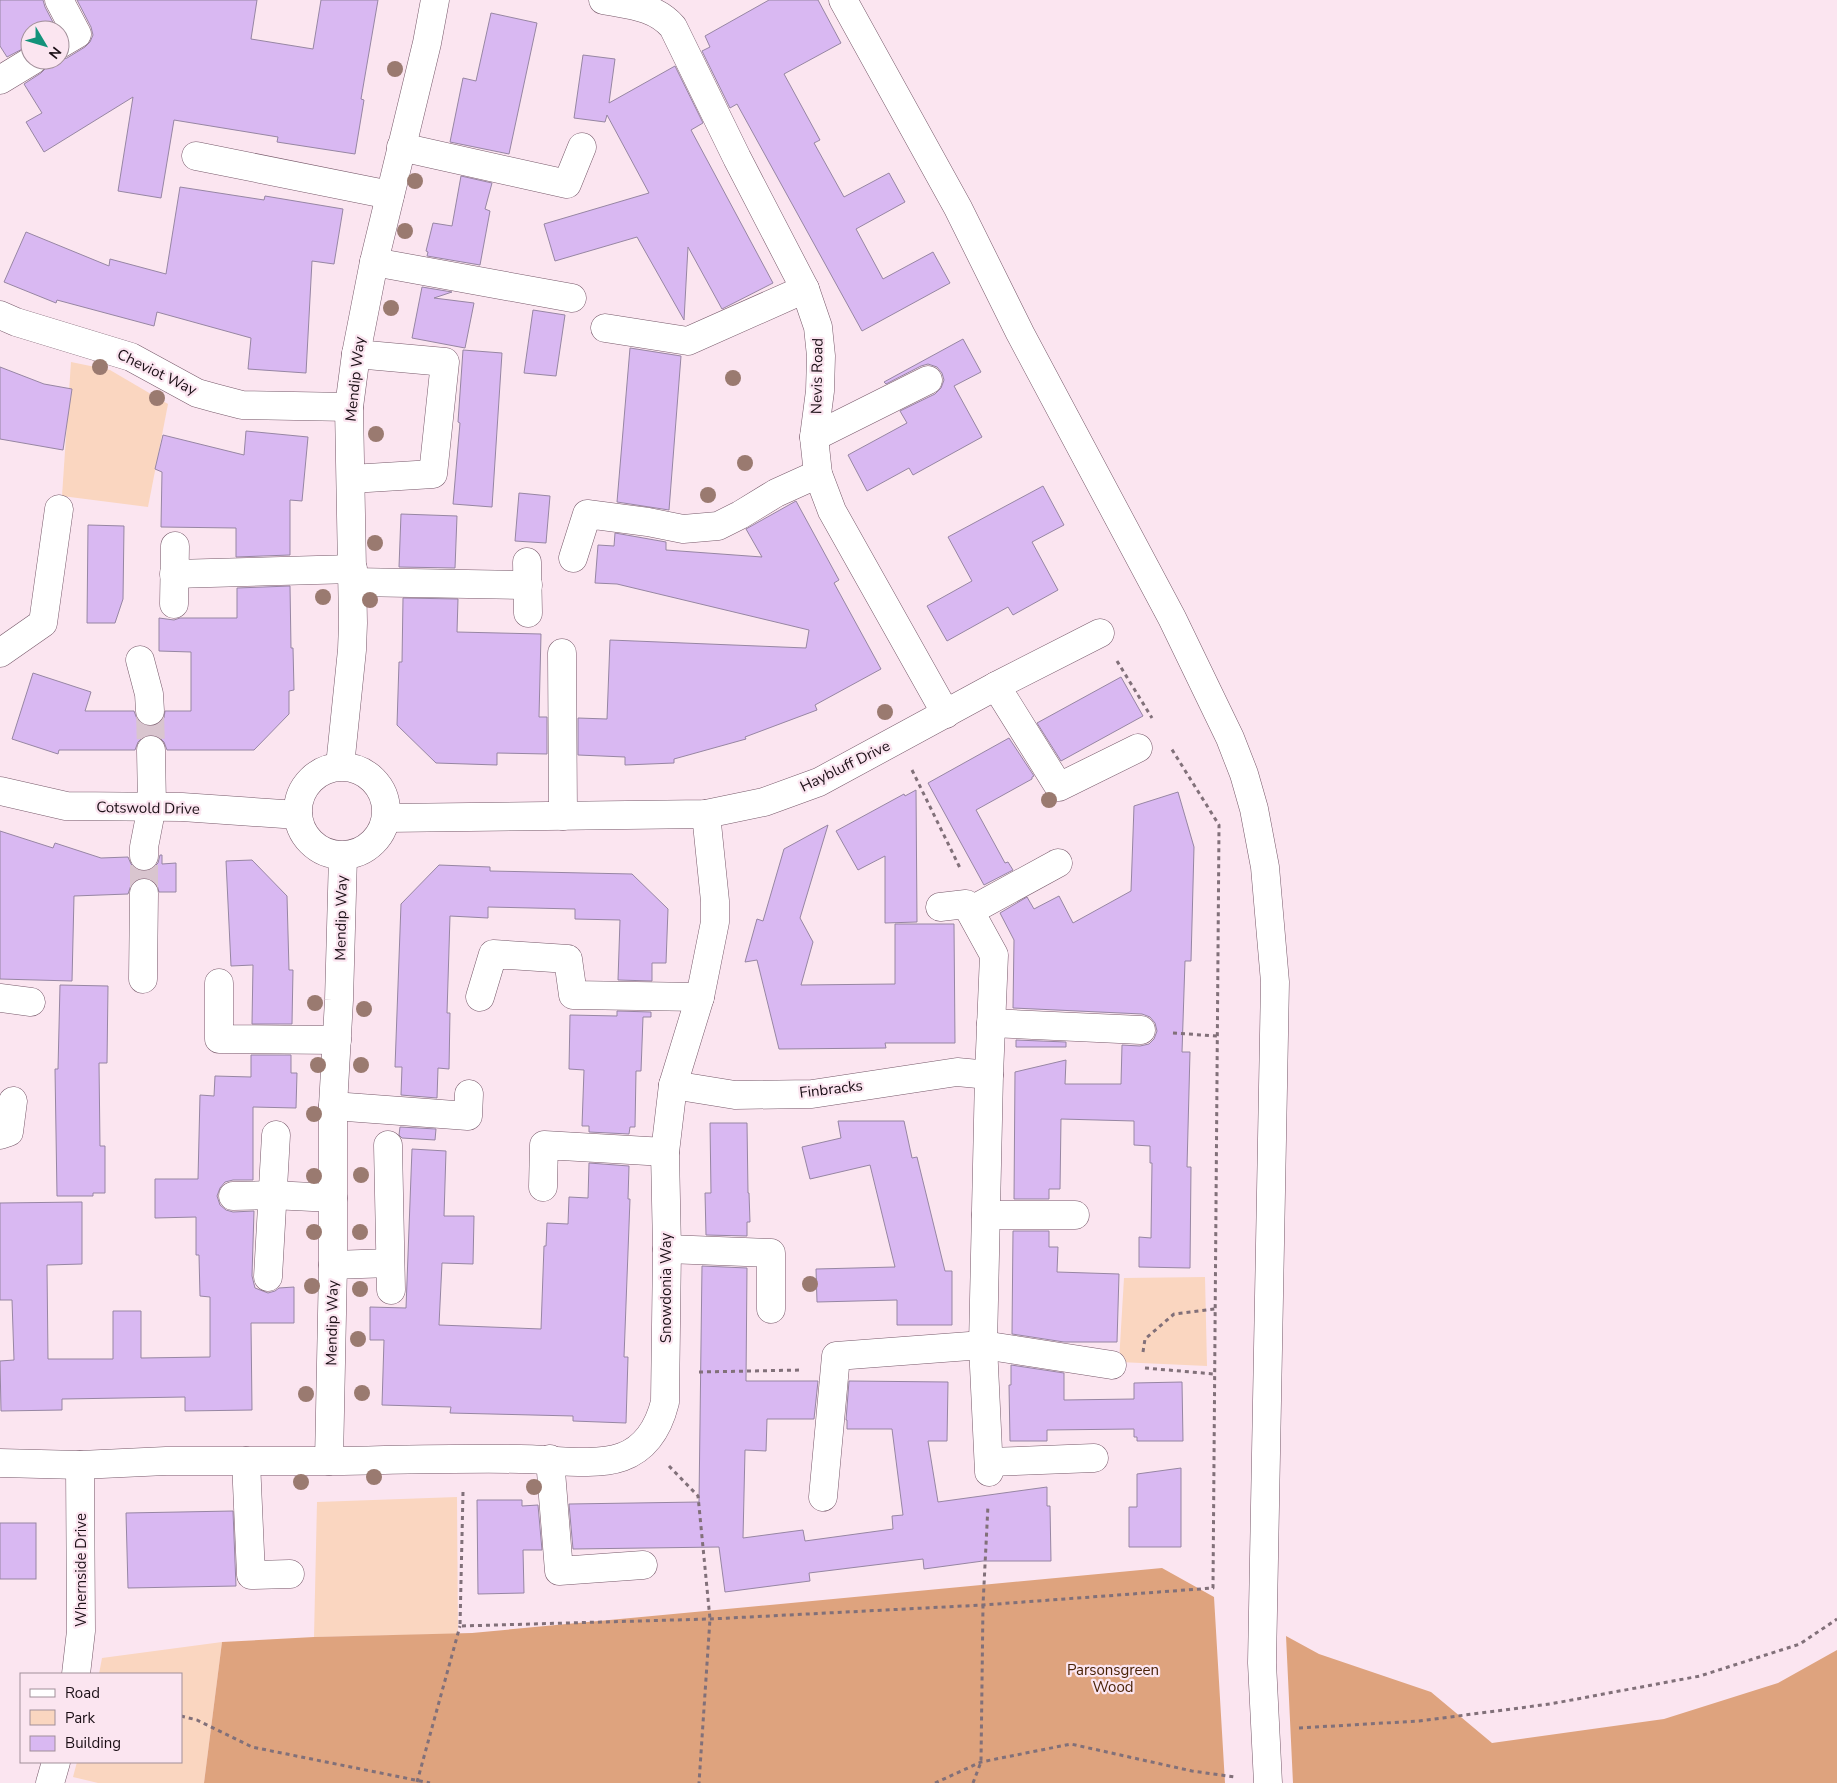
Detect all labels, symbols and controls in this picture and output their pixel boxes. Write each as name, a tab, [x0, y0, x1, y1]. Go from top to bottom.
north arrow	[20, 20, 70, 70]
text: N	[44, 43, 66, 63]
street label: Mendip Way	[341, 335, 369, 423]
street label: Nevis Road	[806, 338, 828, 414]
street label: Cheviot Way	[114, 344, 200, 400]
street label: Haybluff Drive	[797, 736, 893, 796]
street label: Cotswold Drive	[96, 797, 200, 819]
street label: Mendip Way	[330, 875, 352, 961]
street label: Finbracks	[798, 1075, 864, 1103]
street label: Snowdonia Way	[656, 1232, 676, 1343]
street label: Mendip Way	[321, 1280, 343, 1366]
street label: Whernside Drive	[71, 1513, 91, 1627]
park label: Parsonsgreen Wood	[1067, 1660, 1159, 1697]
legend	[20, 1673, 182, 1763]
text: Road	[65, 1683, 100, 1703]
text: Park	[65, 1708, 95, 1728]
text: Building	[65, 1733, 121, 1753]

